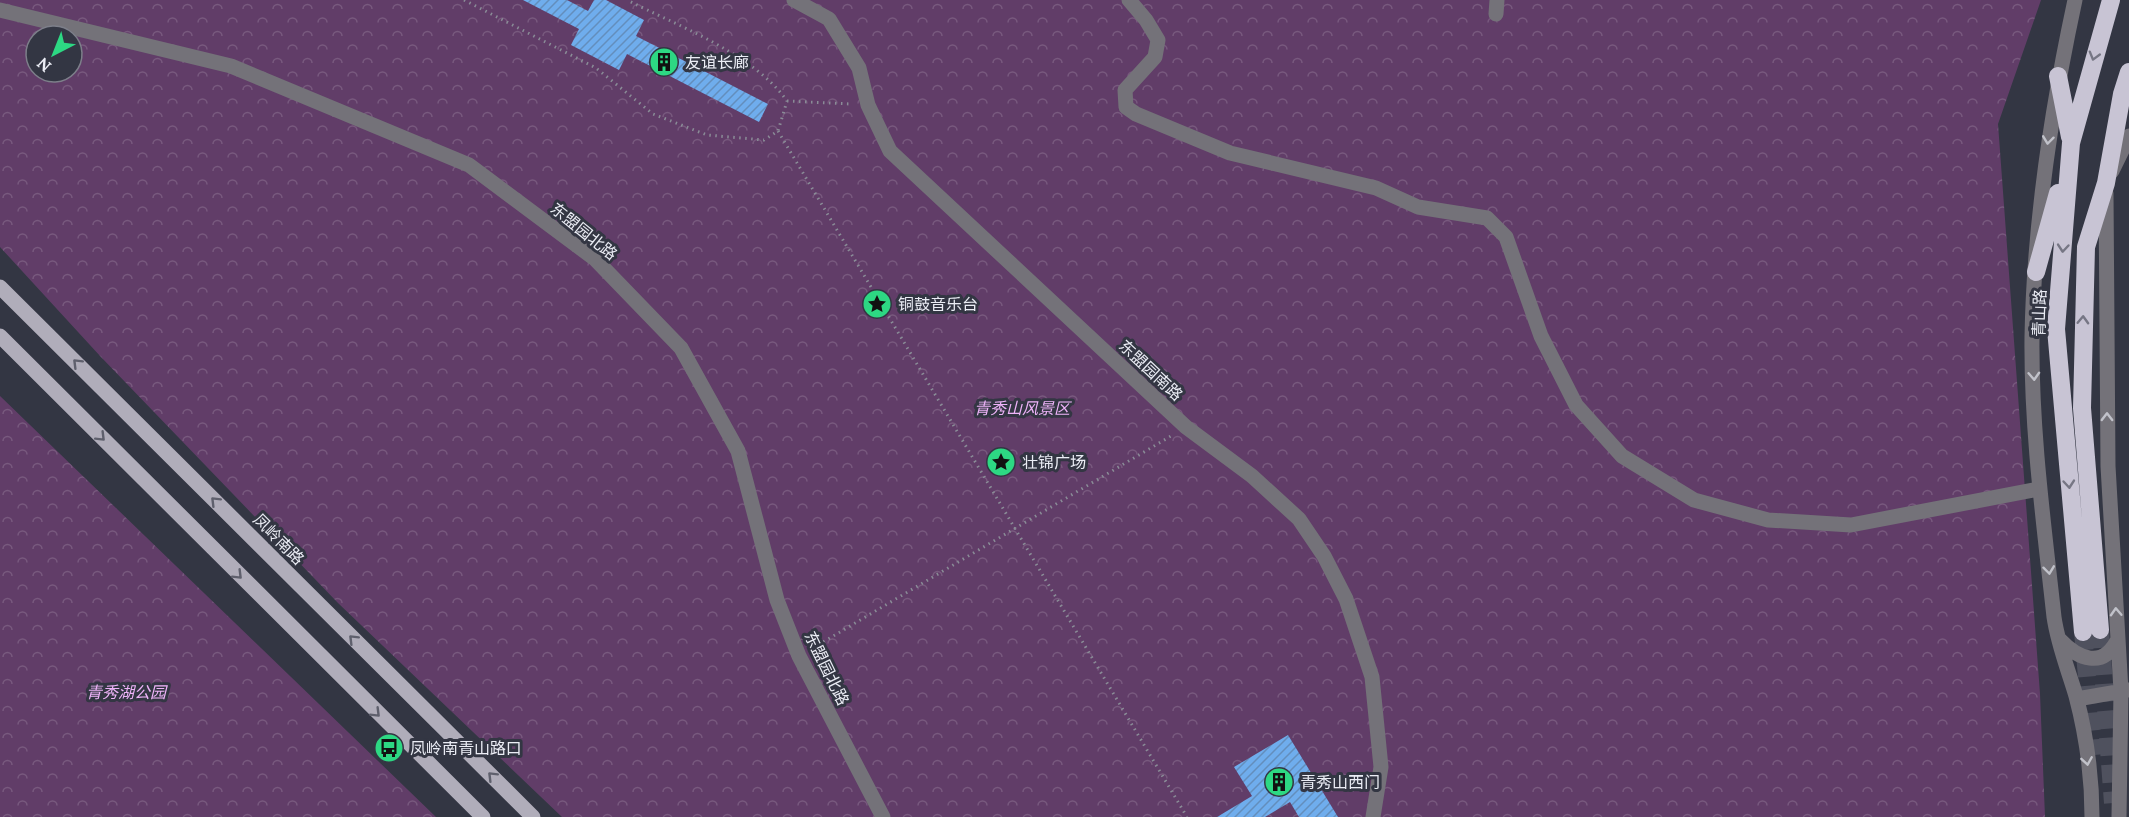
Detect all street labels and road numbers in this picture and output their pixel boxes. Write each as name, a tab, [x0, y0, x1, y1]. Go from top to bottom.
street label: 东盟园北路	[547, 198, 621, 264]
street label: 青山路	[2028, 289, 2050, 337]
street label: 东盟园南路	[1115, 335, 1187, 405]
street label: 凤岭南路	[249, 509, 309, 569]
street label: 东盟园北路	[800, 628, 854, 708]

